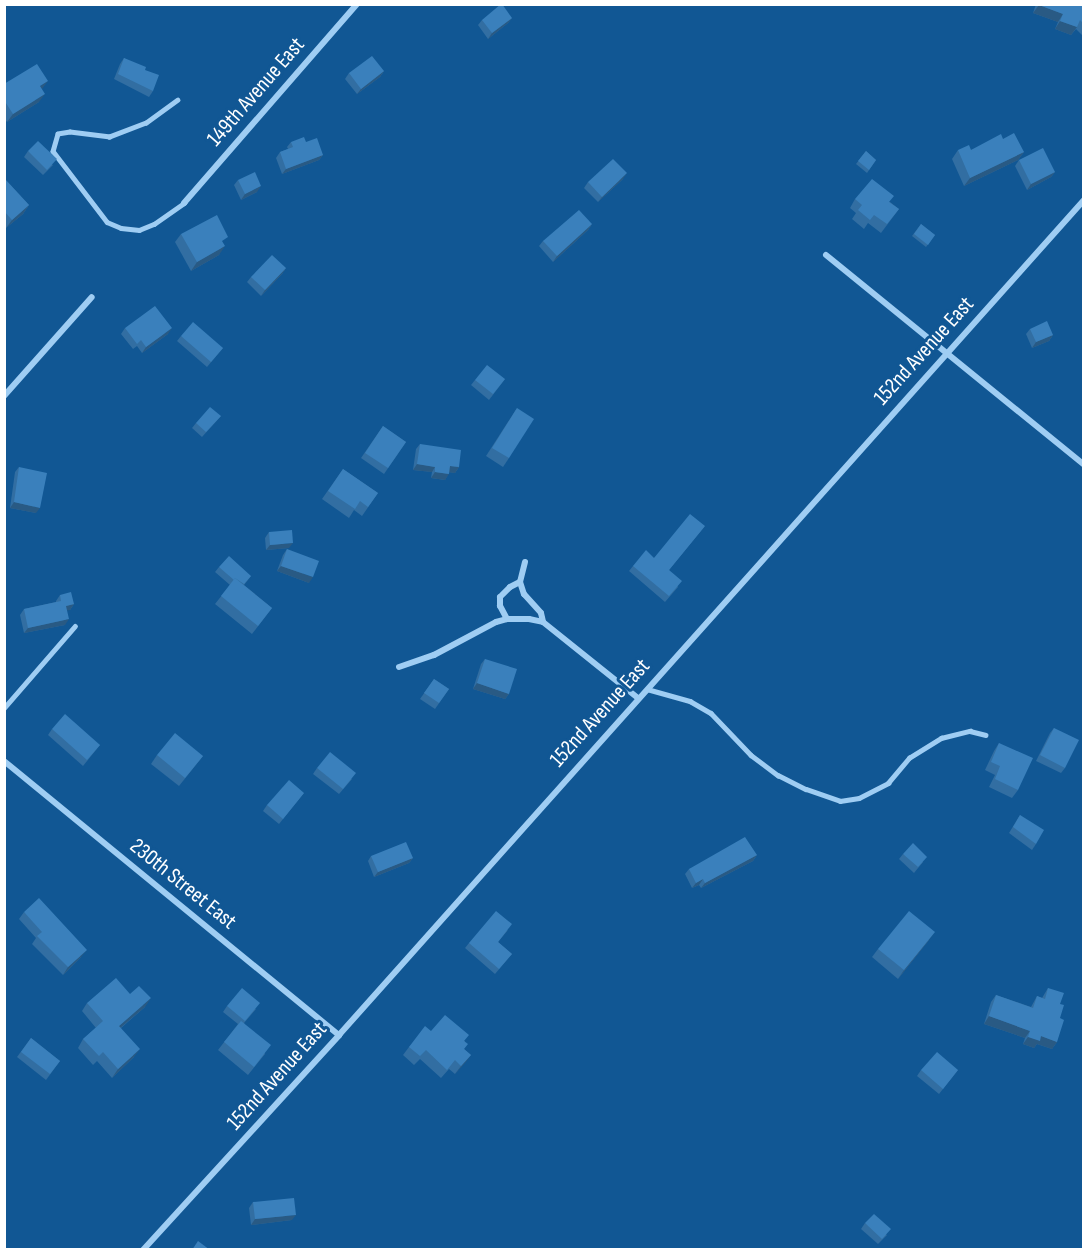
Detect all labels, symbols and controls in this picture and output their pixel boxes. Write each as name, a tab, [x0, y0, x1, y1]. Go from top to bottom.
street label: 149th Avenue East	[202, 32, 310, 152]
street label: 152nd Avenue East	[868, 291, 980, 411]
street label: 152nd Avenue East	[544, 653, 656, 773]
street label: 230th Street East	[124, 833, 242, 935]
street label: 152nd Avenue East	[221, 1016, 333, 1136]

